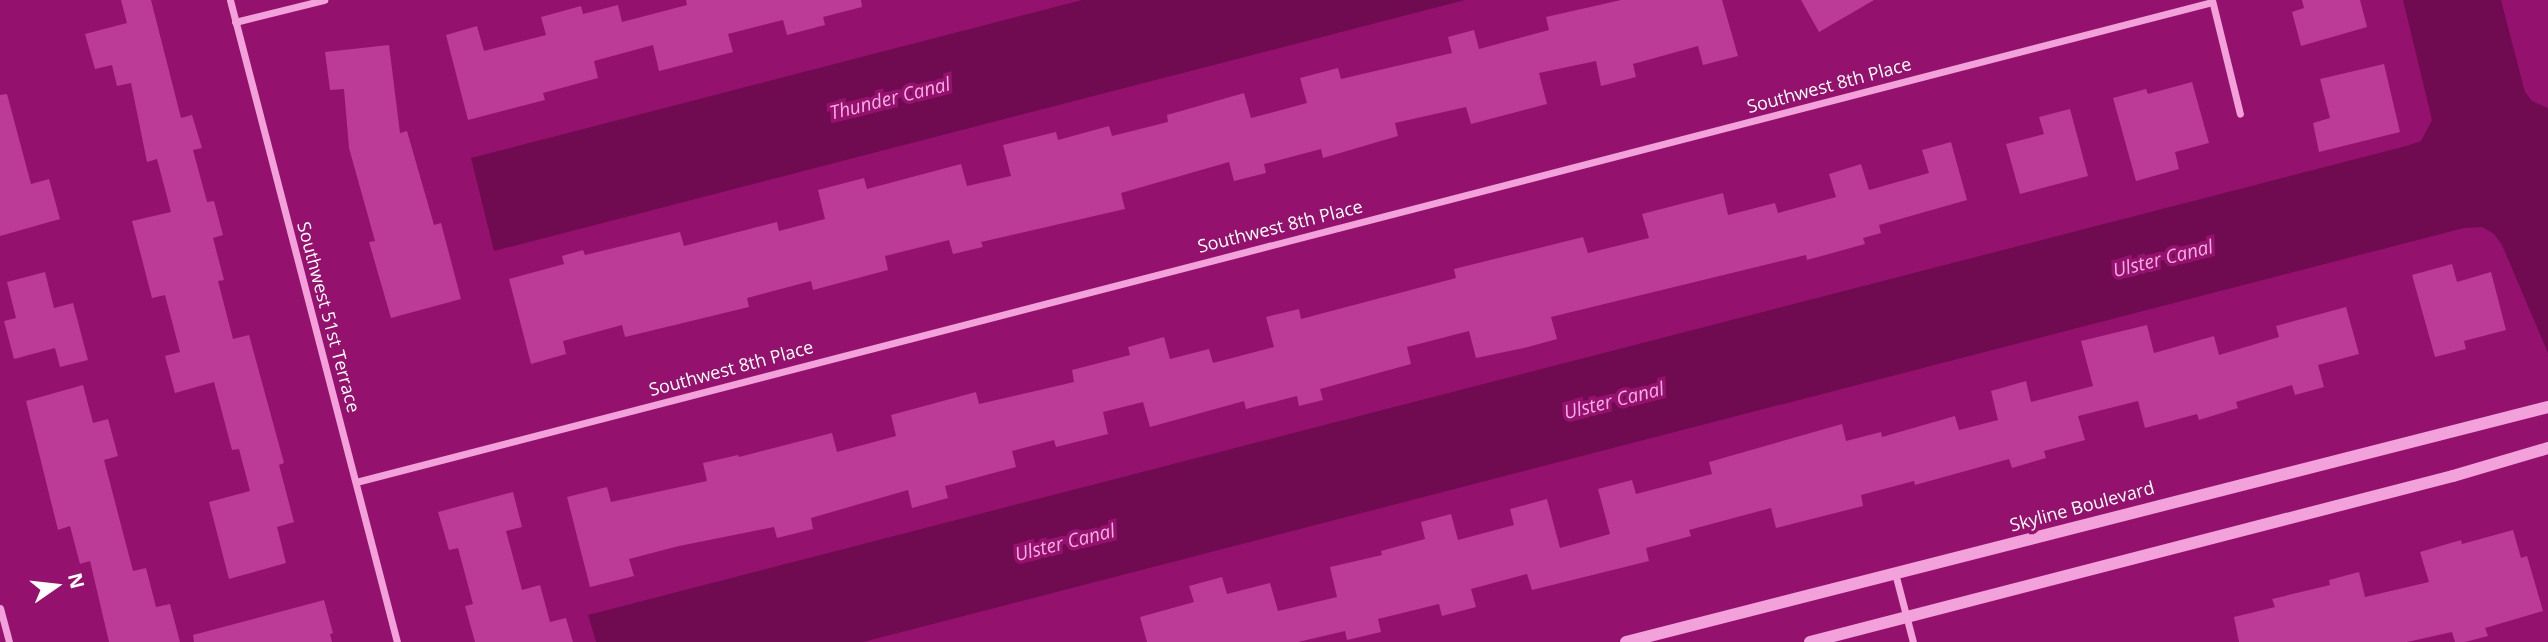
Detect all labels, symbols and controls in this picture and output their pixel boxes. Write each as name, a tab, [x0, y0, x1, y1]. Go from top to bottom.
street label: Southwest 8th Place	[1744, 53, 1914, 117]
water label: Thunder Canal	[827, 73, 953, 125]
street label: Southwest 8th Place	[1195, 195, 1365, 257]
street label: Southwest 51st Terrace	[293, 219, 365, 415]
water label: Ulster Canal	[2111, 236, 2215, 282]
street label: Southwest 8th Place	[646, 336, 816, 400]
water label: Ulster Canal	[1562, 378, 1666, 424]
street label: Skyline Boulevard	[2007, 476, 2157, 536]
water label: Ulster Canal	[1013, 520, 1117, 566]
north arrow	[21, 551, 91, 621]
text: N	[62, 570, 91, 592]

